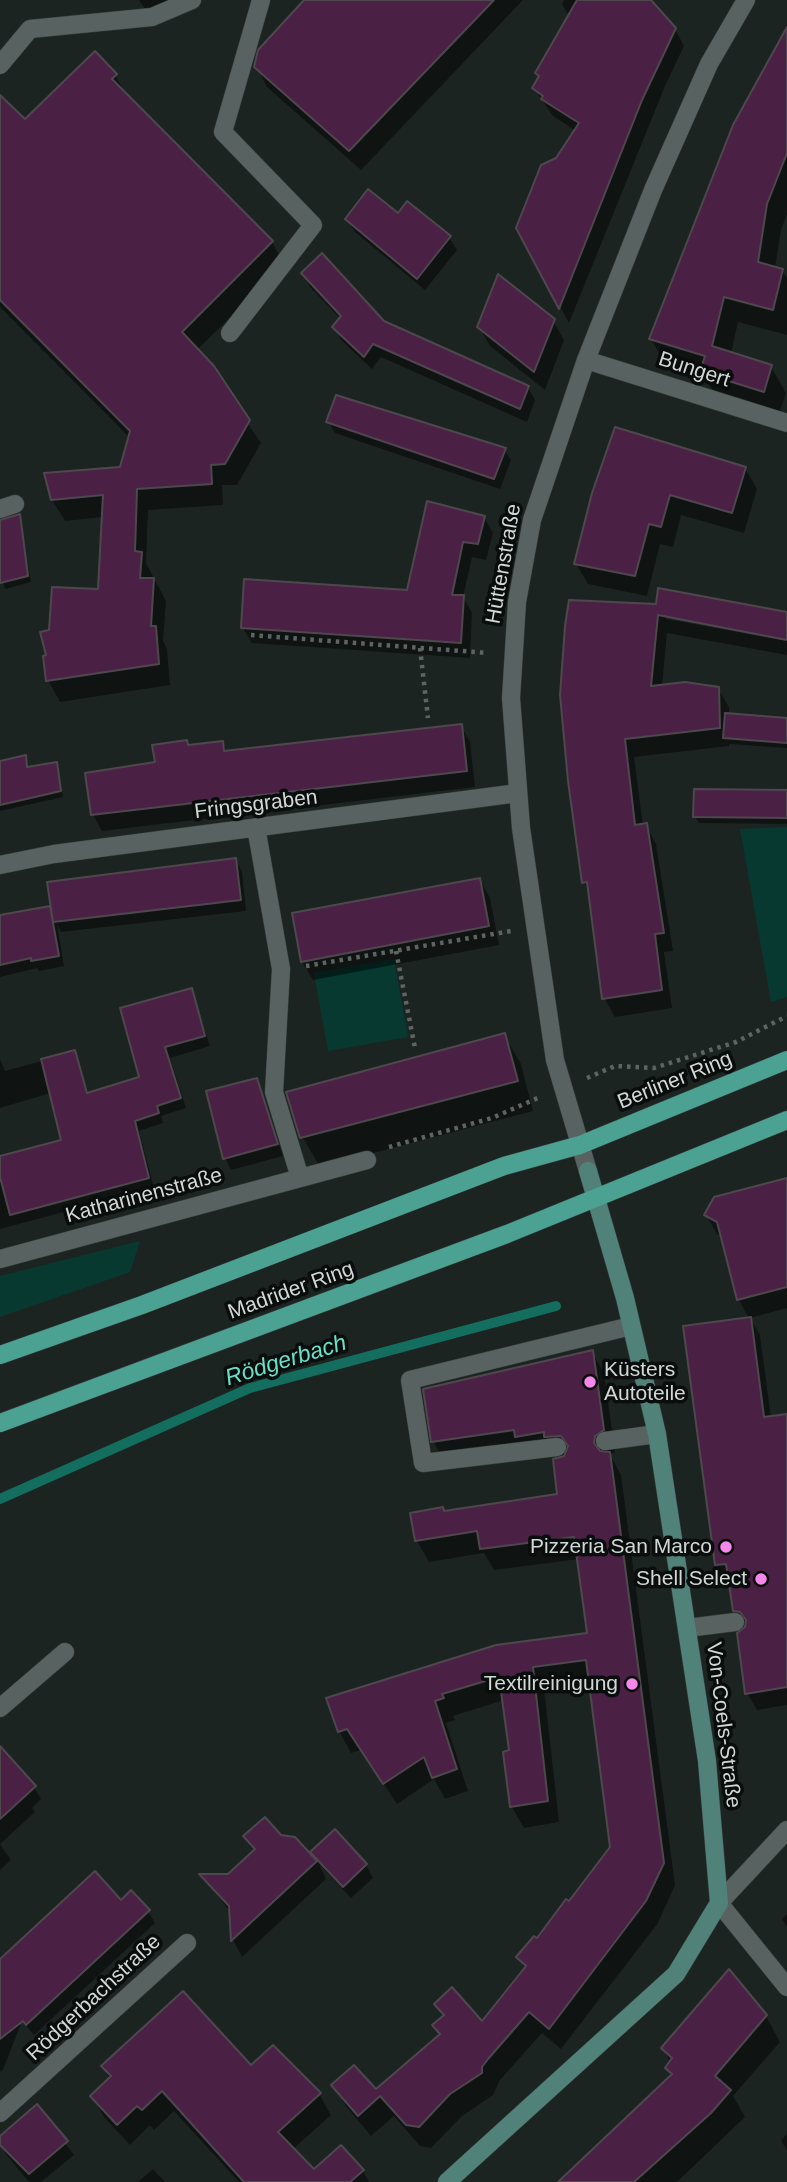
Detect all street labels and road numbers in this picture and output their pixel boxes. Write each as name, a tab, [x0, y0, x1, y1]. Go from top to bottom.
street label: Bungert	[655, 347, 733, 393]
street label: Hüttenstraße	[481, 502, 527, 626]
street label: Fringsgraben	[193, 785, 319, 825]
street label: Berliner Ring	[614, 1047, 736, 1115]
street label: Katharinenstraße	[63, 1163, 225, 1229]
street label: Madrider Ring	[225, 1257, 357, 1325]
street label: Von-Coels-Straße	[700, 1641, 746, 1809]
street label: Rödgerbachstraße	[22, 1929, 166, 2067]

